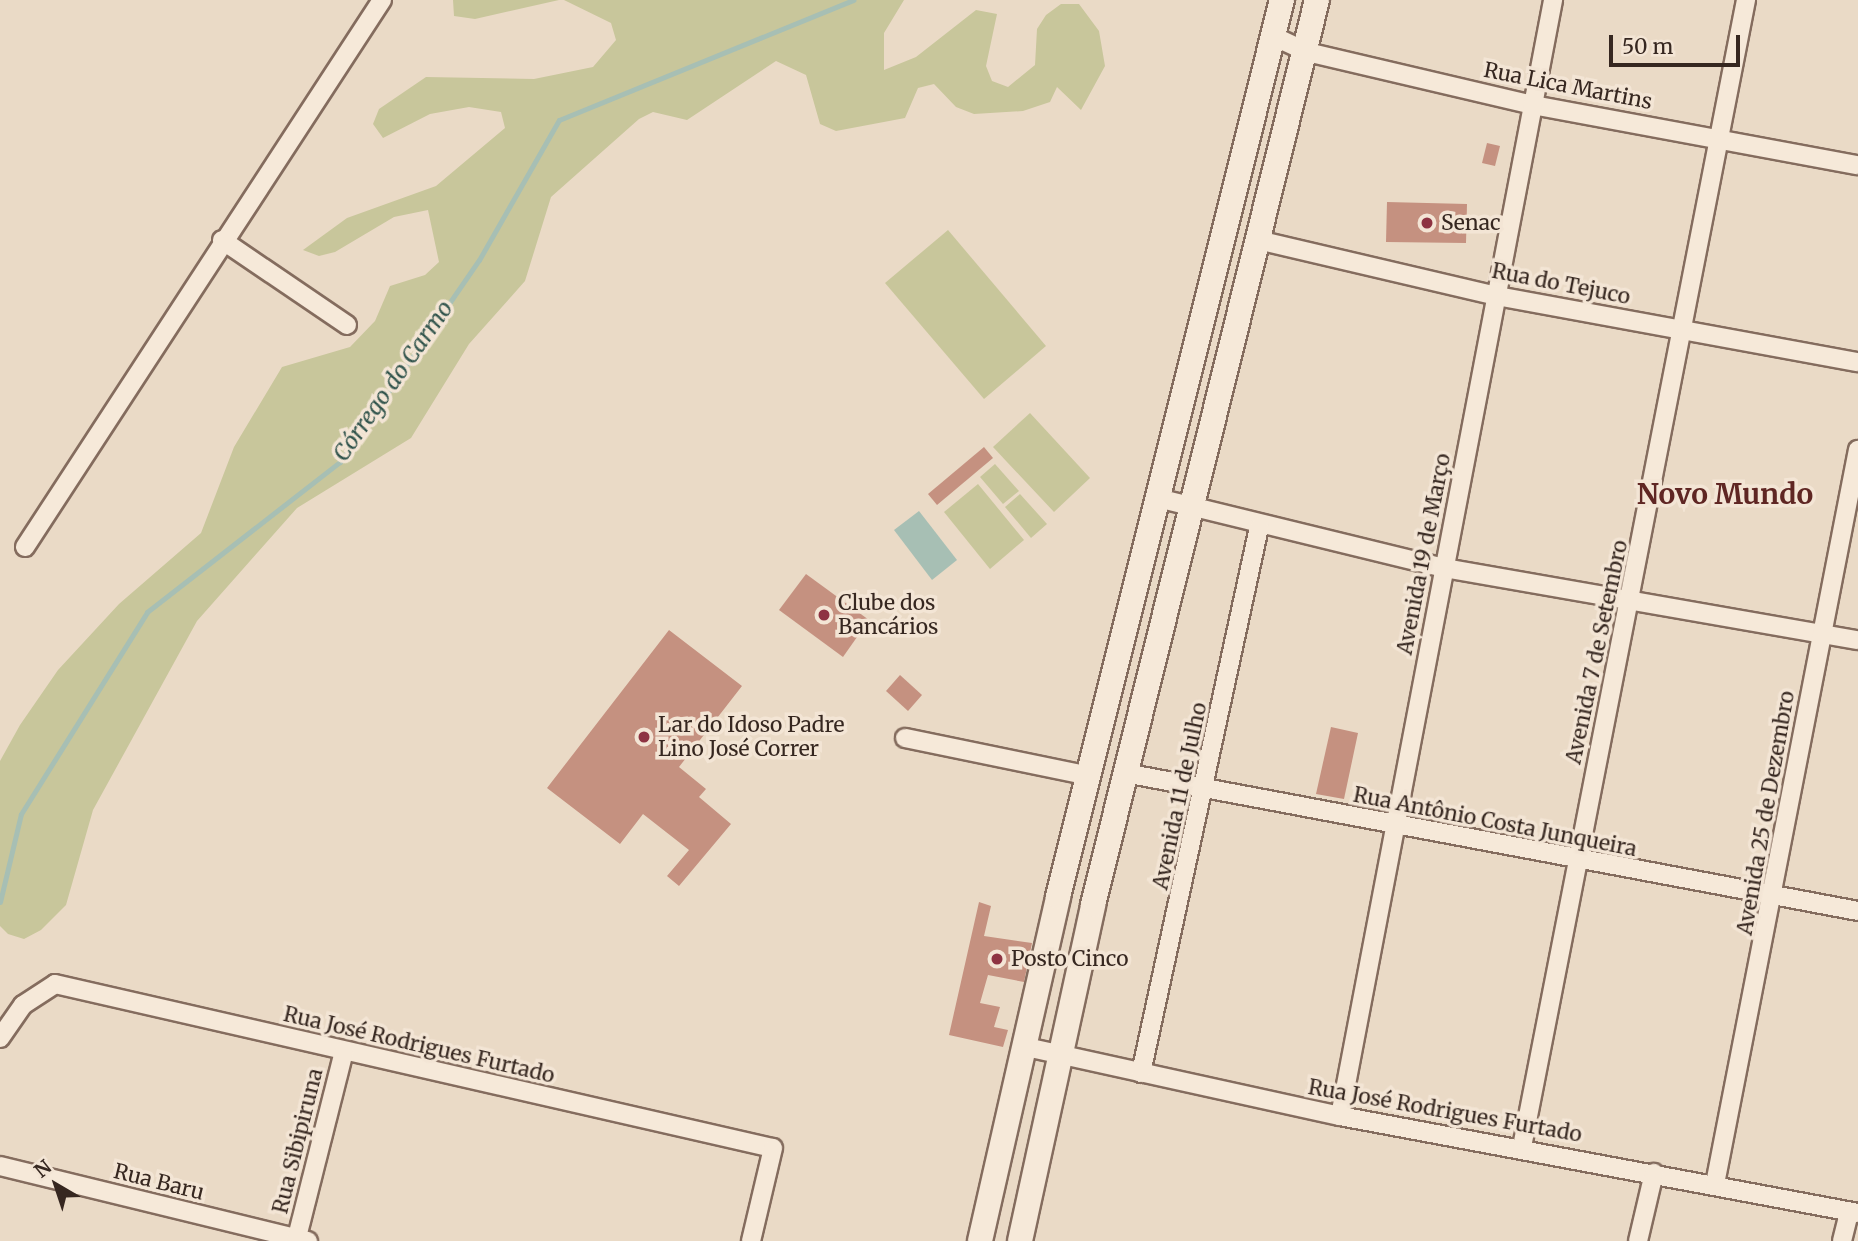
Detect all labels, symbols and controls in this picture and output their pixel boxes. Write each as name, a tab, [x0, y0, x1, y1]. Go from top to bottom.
scale bar	[1613, 21, 1744, 65]
text: 50 m	[1622, 33, 1673, 60]
street label: Rua Lica Martins	[1482, 57, 1654, 115]
place label: Senac	[1441, 210, 1501, 236]
marker: Senac	[1419, 215, 1435, 231]
street label: Rua do Tejuco	[1490, 258, 1632, 310]
water label: Córrego do Carmo	[327, 295, 459, 467]
street label: Avenida 19 de Março	[1392, 451, 1456, 657]
district label: Novo Mundo	[1637, 477, 1813, 511]
street label: Avenida 7 de Setembro	[1561, 538, 1633, 766]
place label: Clube dos Bancários	[838, 590, 938, 640]
marker: Clube dos Bancários	[816, 607, 832, 623]
street label: Avenida 25 de Dezembro	[1732, 689, 1800, 937]
street label: Avenida 11 de Julho	[1148, 700, 1212, 892]
place label: Lar do Idoso Padre Lino José Correr	[658, 712, 844, 762]
marker: Lar do Idoso Padre Lino José Correr	[636, 729, 652, 745]
street label: Rua Antônio Costa Junqueira	[1351, 782, 1639, 862]
place label: Posto Cinco	[1011, 946, 1128, 972]
marker: Posto Cinco	[989, 951, 1005, 967]
street label: Rua José Rodrigues Furtado	[281, 1002, 557, 1088]
street label: Rua Sibipiruna	[268, 1066, 328, 1216]
street label: Rua José Rodrigues Furtado	[1306, 1075, 1584, 1147]
north arrow	[21, 1150, 91, 1220]
text: N	[29, 1155, 56, 1183]
street label: Rua Baru	[111, 1159, 207, 1205]

